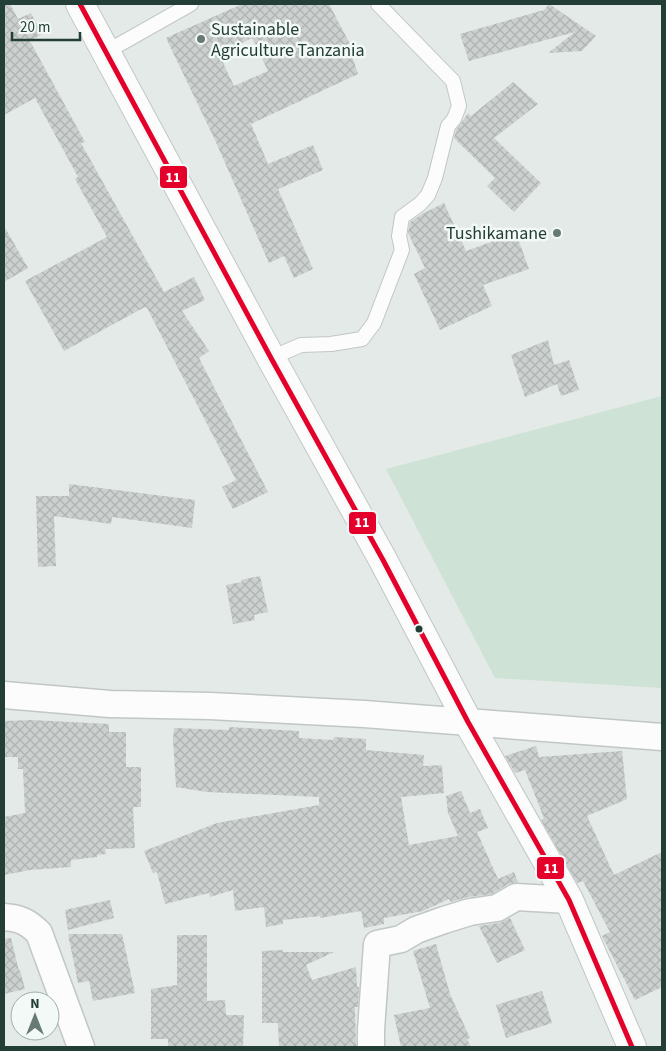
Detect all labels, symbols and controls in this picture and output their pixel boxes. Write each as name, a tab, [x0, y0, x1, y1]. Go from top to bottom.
scale bar	[12, 10, 80, 42]
text: 20 m	[20, 17, 50, 38]
place label: Sustainable Agriculture Tanzania	[211, 17, 365, 63]
marker: Sustainable Agriculture Tanzania	[195, 33, 207, 45]
line badge: 11	[159, 165, 188, 189]
text: 11	[166, 168, 180, 188]
place label: Tushikamane	[446, 221, 547, 246]
marker: Tushikamane	[551, 227, 563, 239]
line badge: 11	[348, 511, 377, 535]
text: 11	[355, 513, 369, 533]
unlabelled marker	[414, 624, 424, 634]
line badge: 11	[536, 856, 565, 880]
text: 11	[544, 859, 558, 879]
north arrow	[10, 991, 60, 1041]
text: N	[30, 994, 40, 1014]

